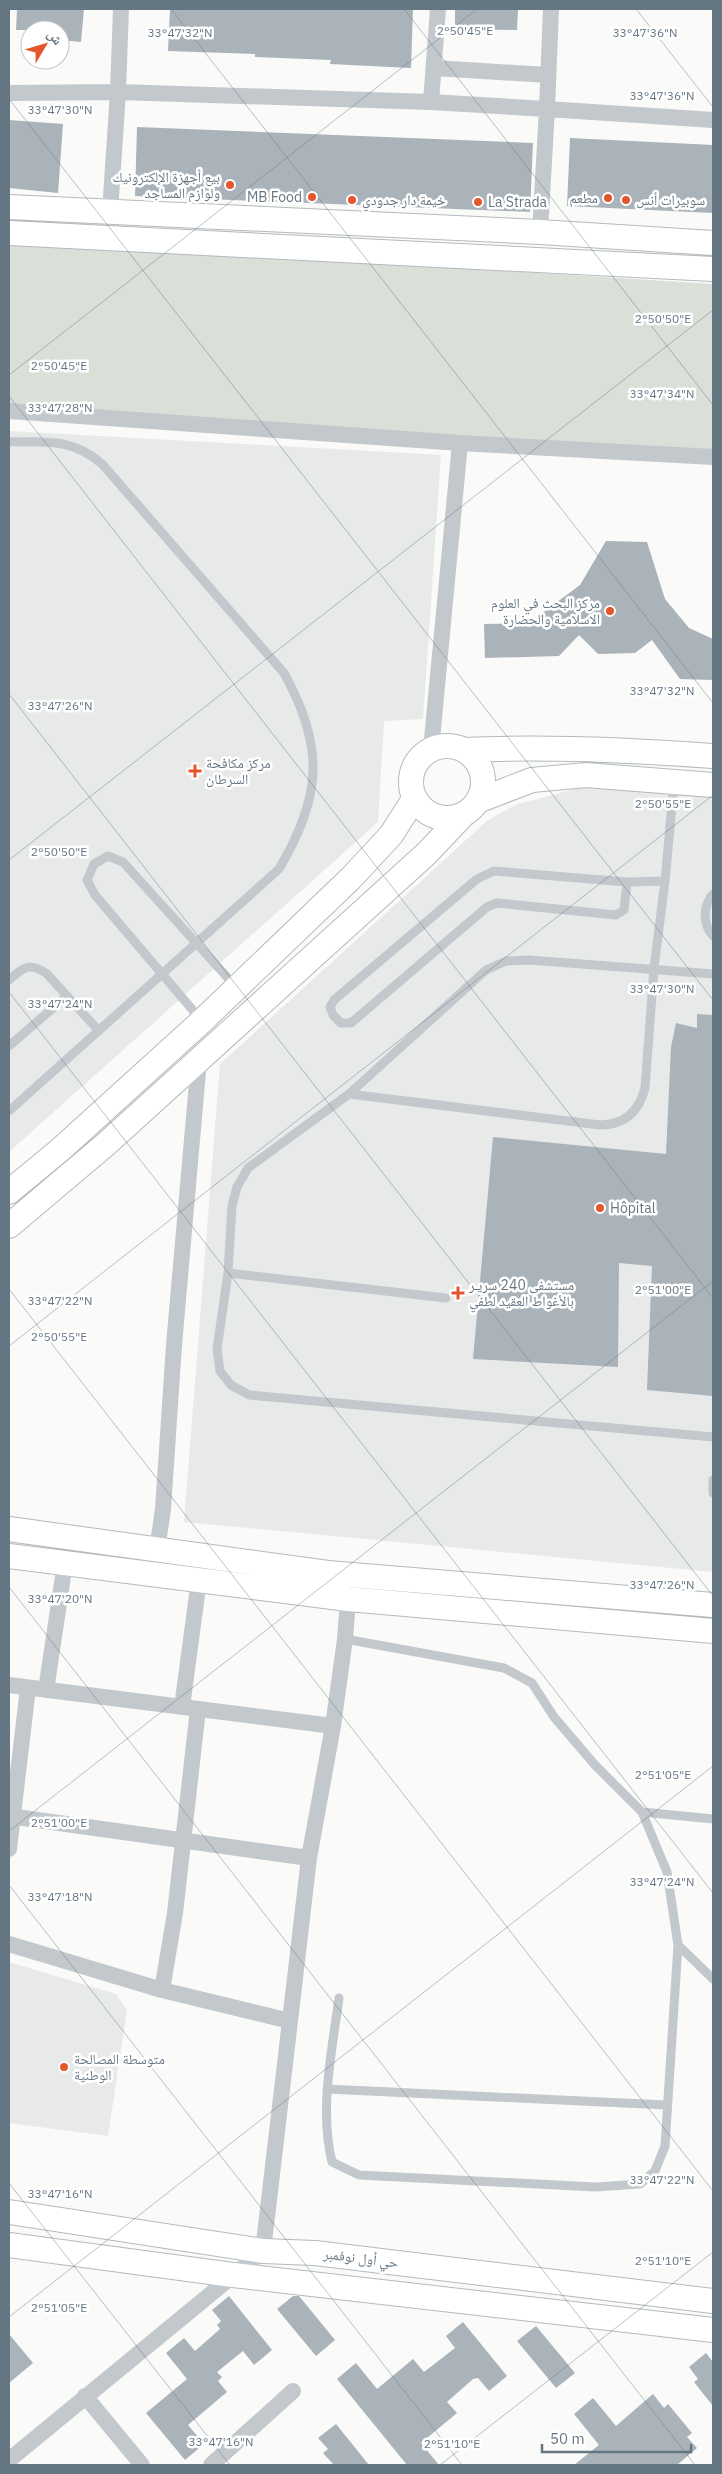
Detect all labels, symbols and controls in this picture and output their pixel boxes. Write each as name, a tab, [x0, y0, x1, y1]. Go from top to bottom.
north arrow	[20, 20, 70, 70]
text: 2°50'45"E	[437, 23, 493, 38]
text: 33°47'32"N	[147, 25, 213, 40]
text: 33°47'36"N	[612, 25, 678, 40]
text: ش	[44, 26, 67, 49]
text: 33°47'36"N	[629, 88, 695, 103]
text: 33°47'30"N	[27, 102, 93, 117]
place label: بيع أجهزة الإلكترونيك ولوازم المساجد	[112, 168, 220, 203]
marker: بيع أجهزة الإلكترونيك ولوازم المساجد	[224, 179, 236, 191]
place label: MB Food	[247, 188, 302, 206]
place label: مطعم	[570, 189, 598, 208]
marker: MB Food	[306, 191, 318, 203]
place label: خيمة دار جدودي	[362, 191, 446, 212]
place label: سوبيرات أنس	[636, 191, 705, 209]
marker: مطعم	[602, 192, 614, 204]
place label: La Strada	[488, 193, 548, 211]
marker: خيمة دار جدودي	[346, 194, 358, 206]
marker: سوبيرات أنس	[620, 194, 632, 206]
marker: La Strada	[472, 196, 484, 208]
text: 2°50'50"E	[635, 311, 691, 326]
text: 2°50'45"E	[31, 358, 87, 373]
text: 33°47'34"N	[629, 386, 695, 401]
text: 33°47'28"N	[27, 400, 93, 415]
place label: مركز البحث في العلوم الاسلامية والحضارة	[491, 594, 600, 628]
marker: مركز البحث في العلوم الاسلامية والحضارة	[604, 605, 616, 617]
text: 33°47'32"N	[629, 683, 695, 698]
text: 33°47'26"N	[27, 698, 93, 713]
place label: مركز مكافحة السرطان	[206, 754, 271, 788]
marker: مركز مكافحة السرطان	[188, 764, 202, 778]
text: 2°50'55"E	[635, 796, 691, 811]
text: 2°50'50"E	[31, 844, 87, 859]
text: 33°47'30"N	[629, 981, 695, 996]
text: 33°47'24"N	[27, 996, 93, 1011]
place label: Hôpital	[610, 1199, 656, 1217]
marker: Hôpital	[594, 1202, 606, 1214]
place label: مستشفى 240 سريـر بالأغواط العقيد لطفي	[468, 1276, 574, 1313]
text: 2°51'00"E	[635, 1282, 691, 1297]
marker: مستشفى 240 سريـر بالأغواط العقيد لطفي	[451, 1286, 465, 1300]
text: 33°47'22"N	[27, 1293, 93, 1308]
text: 2°50'55"E	[31, 1329, 87, 1344]
text: 33°47'26"N	[629, 1577, 695, 1592]
text: 33°47'20"N	[27, 1591, 93, 1606]
text: 2°51'05"E	[635, 1767, 691, 1782]
text: 2°51'00"E	[31, 1815, 87, 1830]
text: 33°47'24"N	[629, 1874, 695, 1889]
text: 33°47'18"N	[27, 1889, 93, 1904]
place label: متوسطة المصالحة الوطنية	[74, 2050, 165, 2084]
marker: متوسطة المصالحة الوطنية	[58, 2061, 70, 2073]
text: 33°47'22"N	[629, 2172, 695, 2187]
text: 33°47'16"N	[27, 2186, 93, 2201]
street label: حي أول نوفمبر	[321, 2244, 399, 2274]
text: 2°51'10"E	[635, 2253, 691, 2268]
text: 2°51'05"E	[31, 2300, 87, 2315]
scale bar	[542, 2422, 691, 2454]
text: 50 m	[550, 2429, 585, 2448]
text: 33°47'16"N	[188, 2434, 254, 2449]
text: 2°51'10"E	[424, 2436, 480, 2451]

